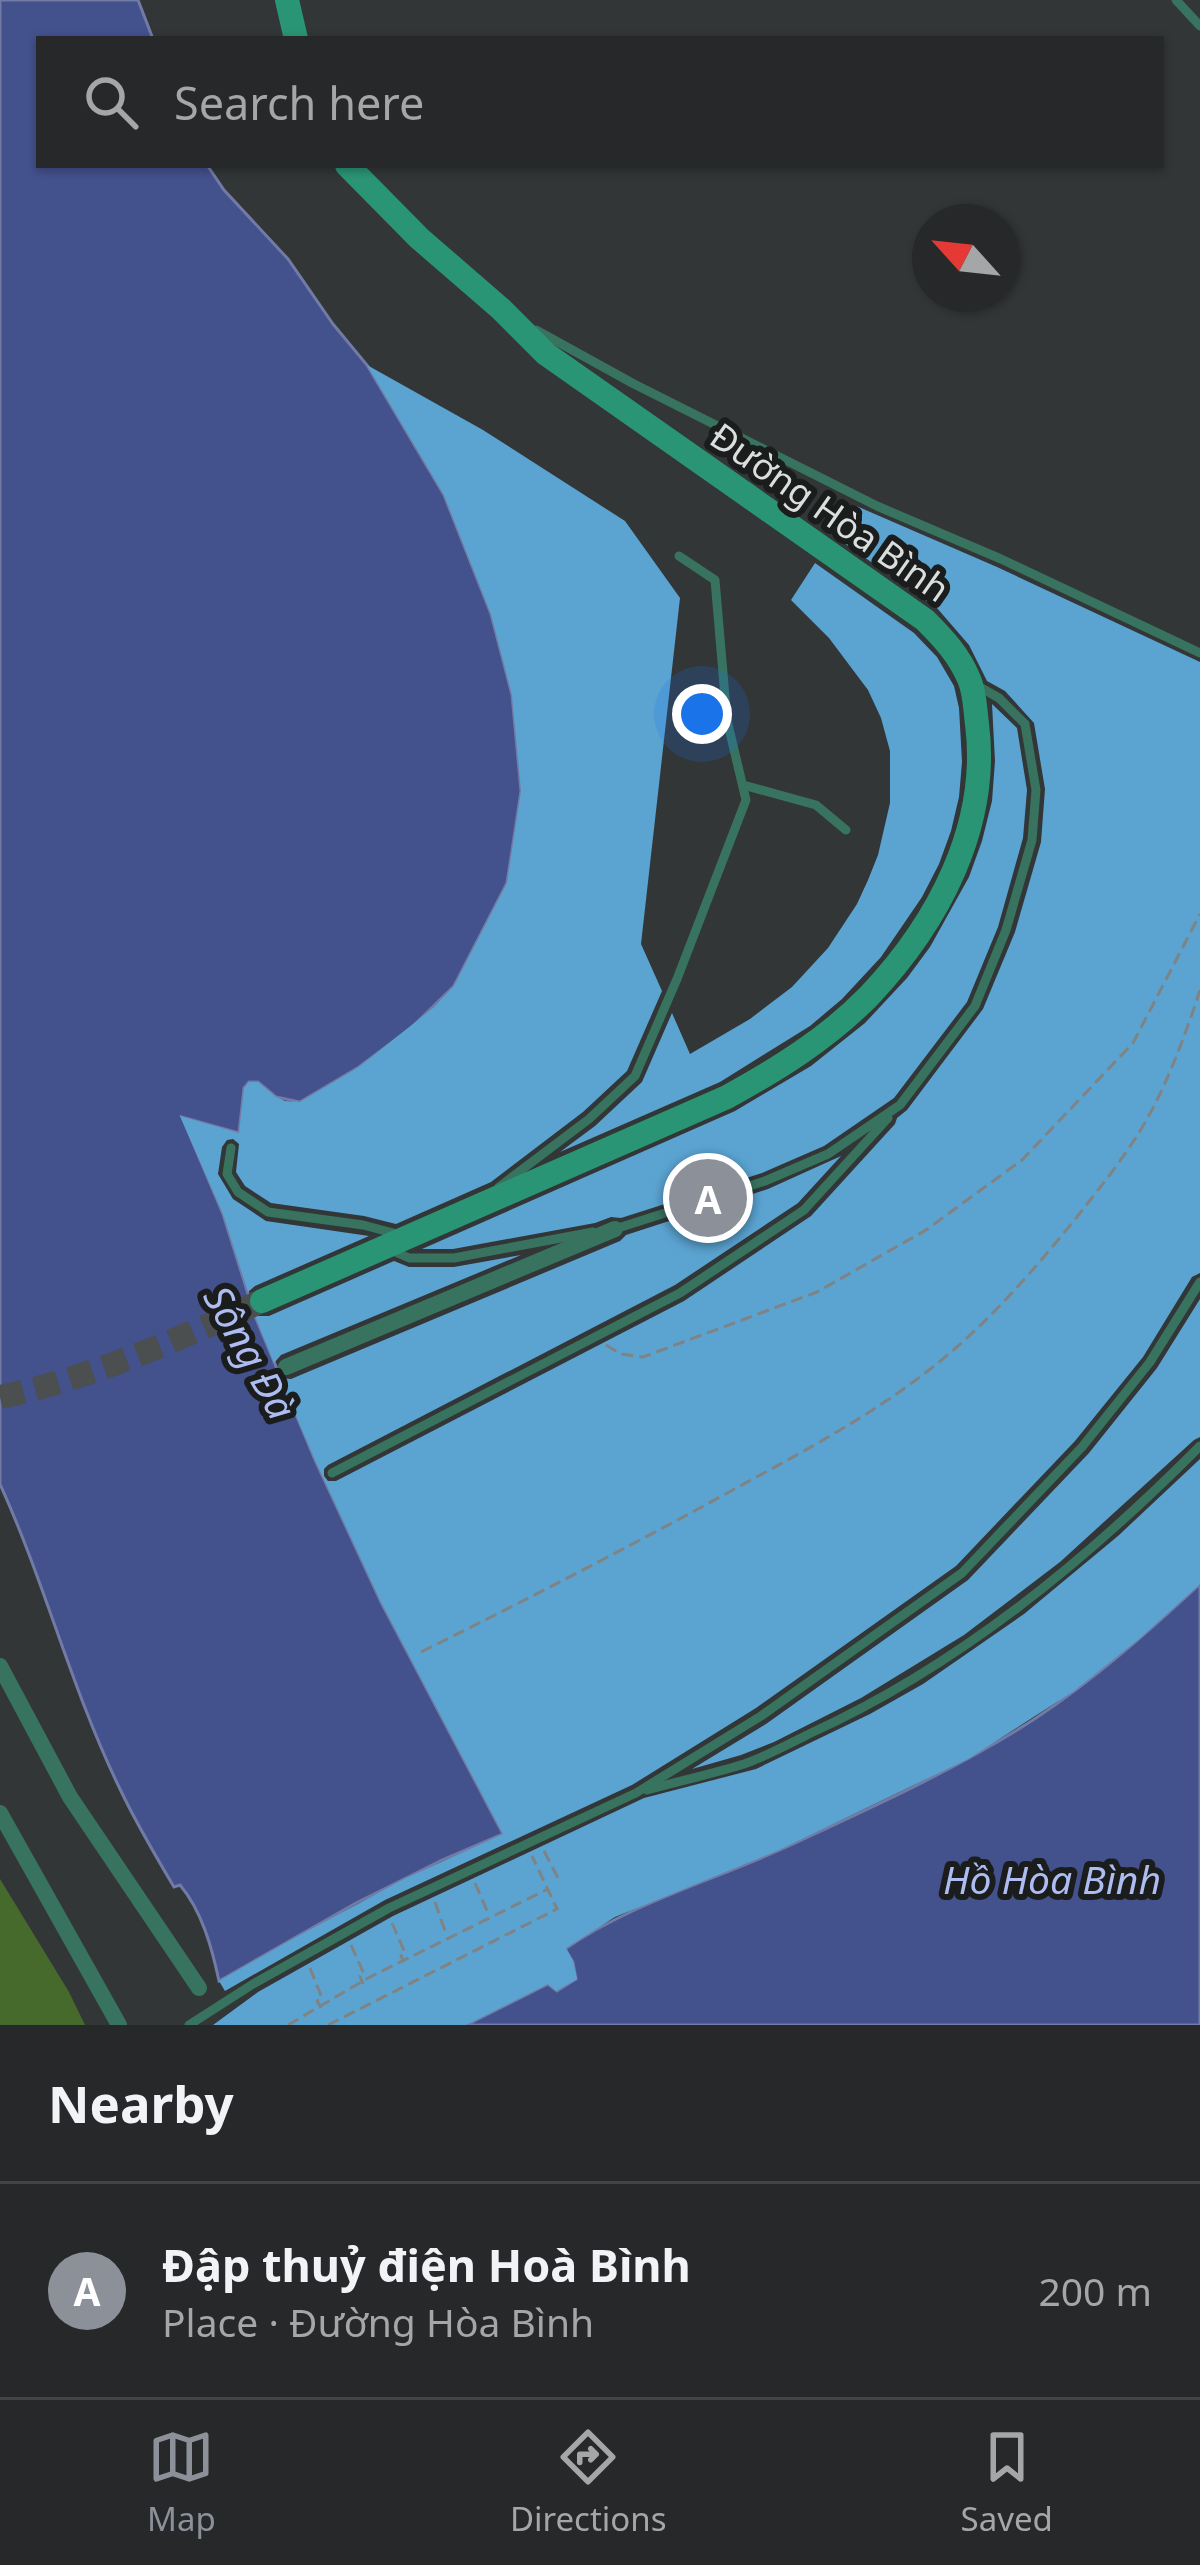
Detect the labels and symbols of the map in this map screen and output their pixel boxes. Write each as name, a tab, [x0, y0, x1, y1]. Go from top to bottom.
north arrow	[912, 204, 1020, 312]
street label: Đường Hòa Bình	[701, 411, 959, 613]
your location	[672, 684, 732, 744]
pin: A	[669, 1153, 747, 1243]
water label: Sông Đà	[193, 1276, 309, 1428]
water label: Hồ Hòa Bình	[943, 1852, 1161, 1905]

